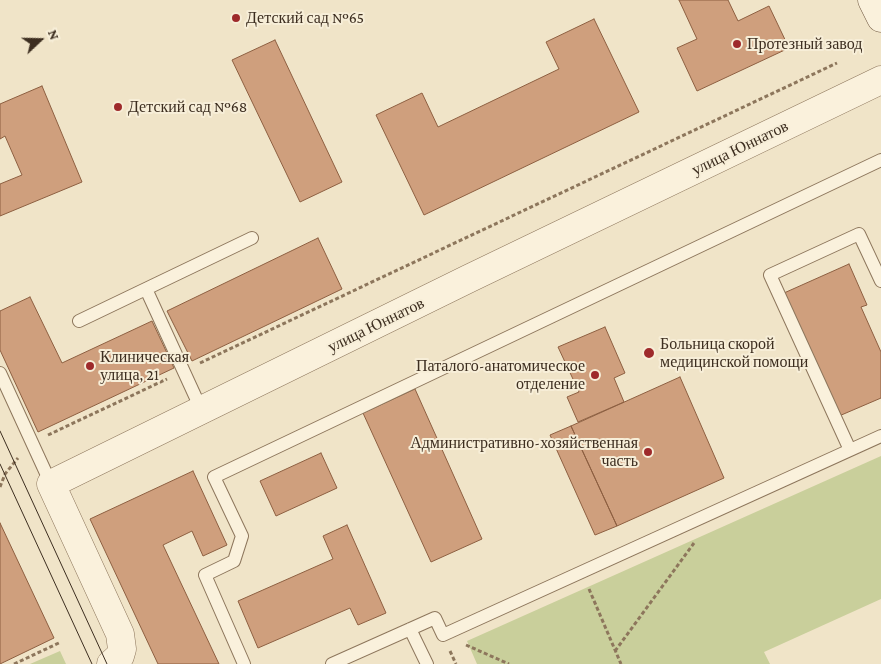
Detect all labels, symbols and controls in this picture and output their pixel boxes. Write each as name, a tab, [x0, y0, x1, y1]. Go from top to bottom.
place label: Детский сад №65	[246, 8, 364, 28]
marker: Детский сад №65	[230, 12, 242, 24]
north arrow	[15, 15, 65, 65]
text: N	[45, 27, 63, 42]
place label: Протезный завод	[747, 34, 862, 54]
marker: Протезный завод	[731, 38, 743, 50]
place label: Детский сад №68	[128, 97, 247, 117]
marker: Детский сад №68	[112, 101, 124, 113]
street label: улица Юннатов	[689, 116, 791, 180]
street label: улица Юннатов	[325, 293, 427, 357]
place label: Больница скорой медицинской помощи	[660, 334, 808, 372]
marker: Больница скорой медицинской помощи	[642, 346, 656, 360]
place label: Клиническая улица, 21	[100, 347, 189, 385]
place label: Паталого-анатомическое отделение	[416, 356, 585, 394]
marker: Клиническая улица, 21	[84, 360, 96, 372]
marker: Паталого-анатомическое отделение	[589, 369, 601, 381]
place label: Административно-хозяйственная часть	[410, 433, 638, 471]
marker: Административно-хозяйственная часть	[642, 446, 654, 458]

